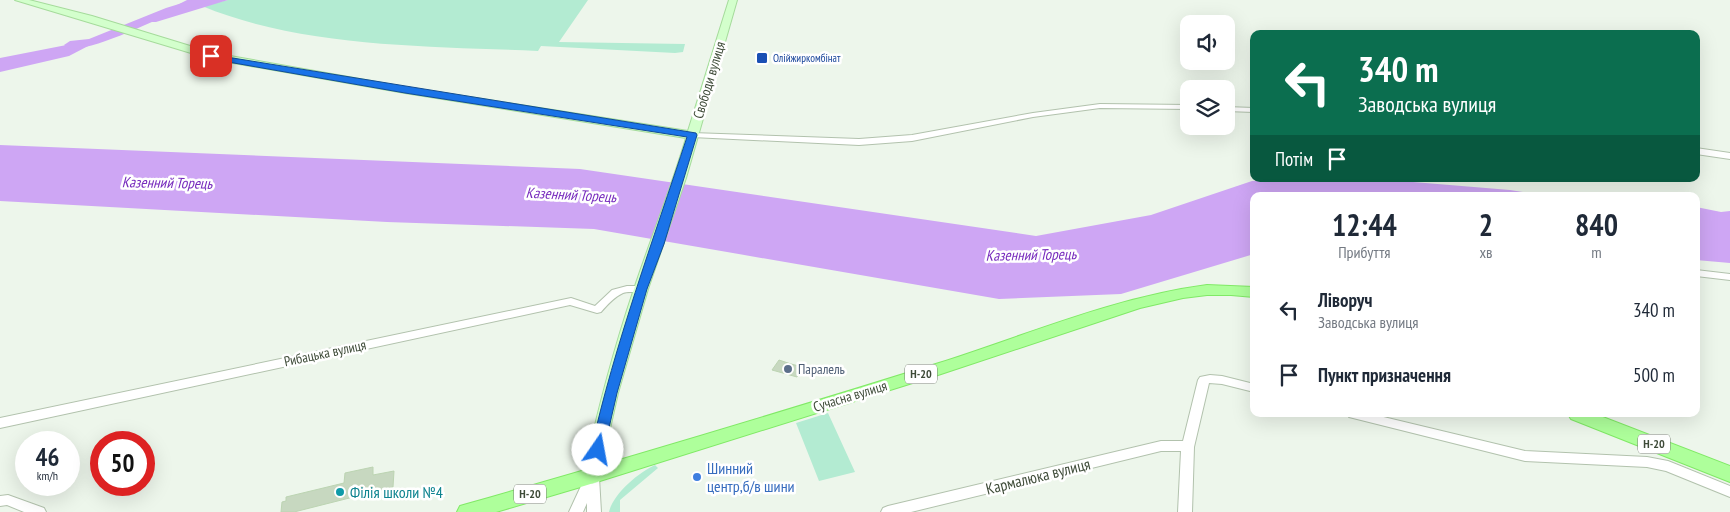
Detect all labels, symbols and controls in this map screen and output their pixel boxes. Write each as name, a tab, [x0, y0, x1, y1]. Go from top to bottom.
map controls	[1180, 15, 1235, 135]
button: sound	[1180, 15, 1235, 70]
pin	[190, 35, 232, 77]
street label: Свободи вулиця	[689, 39, 729, 121]
icon: arrive	[197, 42, 225, 70]
text: 340 m	[1358, 46, 1439, 92]
icon: left	[1275, 50, 1340, 115]
marker: Олійжиркомбiнат	[755, 51, 769, 65]
place label: Олійжиркомбiнат	[773, 51, 841, 65]
button: layers	[1180, 80, 1235, 135]
text: Заводська вулиця	[1358, 90, 1496, 118]
icon: arrive	[1323, 145, 1351, 173]
text: Потім	[1275, 147, 1313, 171]
water label: Казенний Торець	[122, 172, 214, 193]
water label: Казенний Торець	[525, 183, 618, 206]
text: 12:44	[1332, 205, 1397, 244]
text: 2	[1479, 205, 1493, 244]
text: 840	[1575, 205, 1618, 244]
text: Прибуття	[1338, 242, 1391, 262]
text: хв	[1479, 242, 1492, 262]
text: m	[1591, 242, 1602, 262]
water label: Казенний Торець	[986, 244, 1078, 265]
text: Ліворуч	[1318, 288, 1372, 312]
icon: left	[1275, 296, 1303, 324]
text: 340 m	[1633, 298, 1675, 322]
text: Заводська вулиця	[1318, 312, 1419, 332]
street label: Рибацька вулиця	[282, 336, 368, 370]
place label: Паралель	[798, 360, 845, 378]
icon: arrive	[1275, 361, 1303, 389]
marker: Паралель	[782, 363, 794, 375]
text: Пункт призначення	[1318, 363, 1451, 387]
text: 500 m	[1633, 363, 1675, 387]
road number: Н-20	[905, 364, 937, 384]
street label: Сучасна вулиця	[811, 376, 889, 416]
position arrow	[571, 423, 623, 475]
speed limit sign: 50	[90, 431, 155, 496]
road number: Н-20	[1638, 434, 1670, 454]
text: 46	[36, 441, 59, 473]
street label: Кармалюка вулиця	[984, 453, 1092, 499]
place label: Шинний центр,б/в шини	[707, 458, 795, 496]
text: km/h	[37, 468, 58, 483]
marker: Шинний центр,б/в шини	[691, 471, 703, 483]
place label: Філія школи №4	[350, 482, 443, 502]
road number: Н-20	[514, 484, 546, 504]
marker: Філія школи №4	[334, 486, 346, 498]

